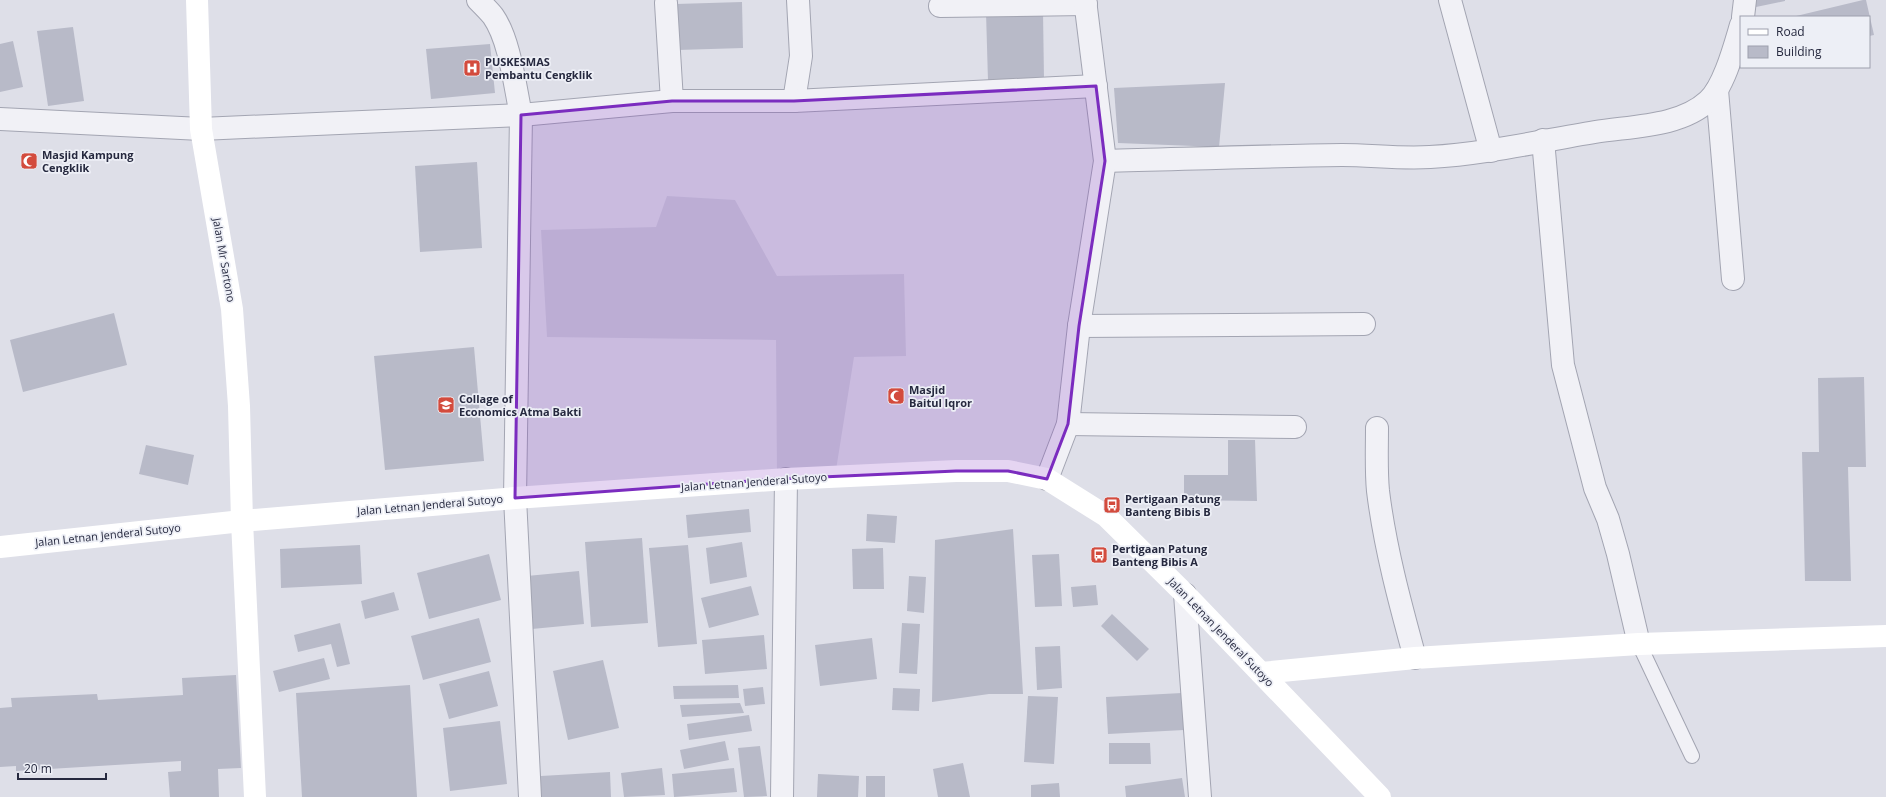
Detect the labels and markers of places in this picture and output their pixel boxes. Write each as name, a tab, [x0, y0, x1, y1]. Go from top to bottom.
place label: PUSKESMAS Pembantu Cengklik	[485, 54, 592, 82]
hospital icon: PUSKESMAS Pembantu Cengklik	[462, 58, 482, 78]
place label: Masjid Kampung Cengklik	[42, 147, 134, 175]
mosque icon: Masjid Kampung Cengklik	[19, 151, 39, 171]
place label: Masjid Baitul Iqror	[909, 382, 972, 410]
mosque icon: Masjid Baitul Iqror	[886, 386, 906, 406]
place label: Collage of Economics Atma Bakti	[459, 391, 581, 419]
school or university icon: Collage of Economics Atma Bakti	[436, 395, 456, 415]
place label: Pertigaan Patung Banteng Bibis B	[1125, 491, 1221, 519]
bus stop icon: Pertigaan Patung Banteng Bibis B	[1102, 495, 1122, 515]
place label: Pertigaan Patung Banteng Bibis A	[1112, 541, 1208, 569]
bus stop icon: Pertigaan Patung Banteng Bibis A	[1089, 545, 1109, 565]

